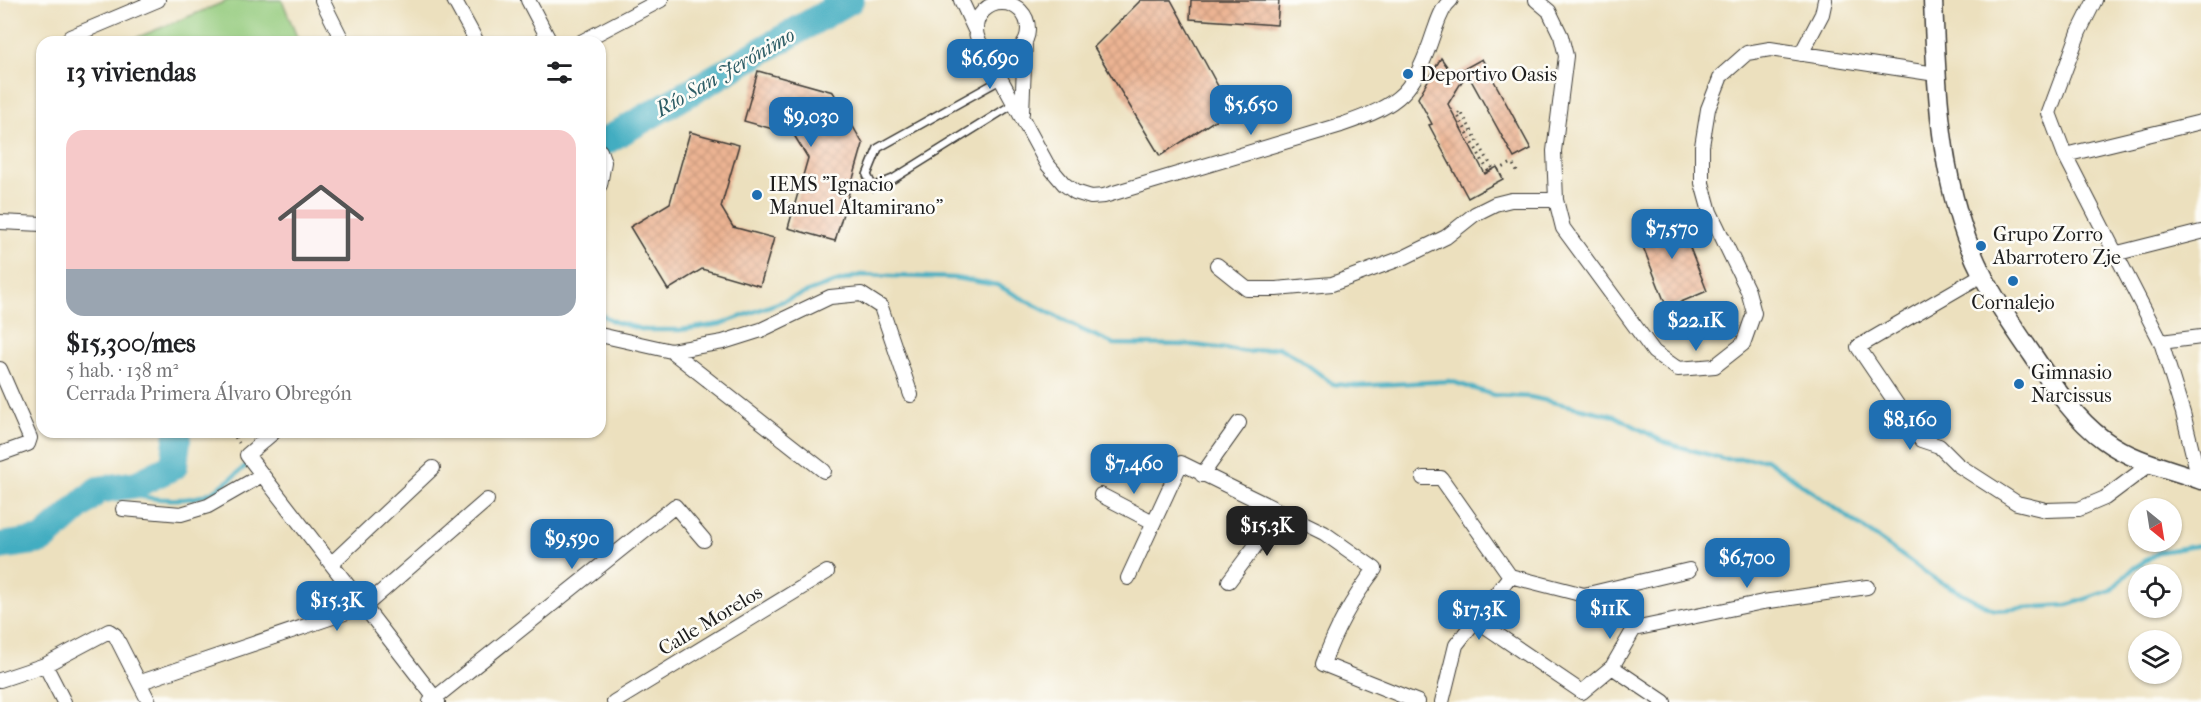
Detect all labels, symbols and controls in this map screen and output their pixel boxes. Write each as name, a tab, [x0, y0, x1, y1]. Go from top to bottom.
water label: Río San Jerónimo	[649, 22, 799, 123]
pin: $6,690	[941, 39, 1039, 90]
text: $6,690	[961, 47, 1019, 70]
icon: filters	[543, 56, 576, 89]
text: 13 viviendas	[66, 57, 196, 88]
place label: Deportivo Oasis	[1420, 63, 1557, 86]
marker: Deportivo Oasis	[1401, 67, 1415, 81]
pin: $5,650	[1202, 85, 1300, 136]
text: $5,650	[1224, 93, 1278, 116]
pin: $9,030	[762, 97, 860, 148]
text: $9,030	[783, 105, 839, 128]
icon: home	[267, 169, 375, 277]
place label: IEMS "Ignacio Manuel Altamirano"	[769, 173, 944, 219]
marker: IEMS "Ignacio Manuel Altamirano"	[750, 188, 764, 202]
pin: $7,570	[1623, 209, 1721, 260]
text: $7,570	[1646, 217, 1698, 240]
place label: Grupo Zorro Abarrotero Zje	[1992, 223, 2121, 269]
marker: Grupo Zorro Abarrotero Zje	[1974, 239, 1988, 253]
marker: Cornalejo	[2006, 274, 2020, 288]
place label: Cornalejo	[1971, 291, 2055, 314]
pin: $22.1K	[1647, 301, 1745, 352]
text: $22.1K	[1667, 309, 1725, 332]
text: $15,300/mes	[66, 328, 196, 359]
text: 5 hab. · 138 m²	[66, 359, 178, 382]
place label: Gimnasio Narcissus	[2031, 361, 2112, 407]
marker: Gimnasio Narcissus	[2012, 377, 2026, 391]
text: Cerrada Primera Álvaro Obregón	[66, 382, 352, 405]
pin: $8,160	[1861, 400, 1959, 451]
text: $8,160	[1883, 408, 1937, 431]
pin: $7,460	[1085, 444, 1183, 495]
text: $7,460	[1105, 452, 1163, 475]
north arrow	[2128, 498, 2182, 552]
map controls	[2128, 498, 2182, 684]
pin: $15.3K	[1218, 506, 1316, 557]
text: $15.3K	[1240, 514, 1294, 537]
pin: $9,590	[523, 519, 621, 570]
text: $9,590	[545, 527, 599, 550]
pin: $6,700	[1698, 538, 1796, 589]
text: $6,700	[1719, 546, 1775, 569]
button: locate	[2128, 564, 2182, 618]
street label: Calle Morelos	[654, 580, 766, 660]
pin: $15.3K	[288, 581, 386, 632]
text: $15.3K	[310, 589, 364, 612]
pin: $11K	[1574, 589, 1646, 640]
pin: $17.3K	[1430, 590, 1528, 641]
text: $11K	[1590, 597, 1630, 620]
text: $17.3K	[1452, 598, 1506, 621]
button: layers	[2128, 630, 2182, 684]

